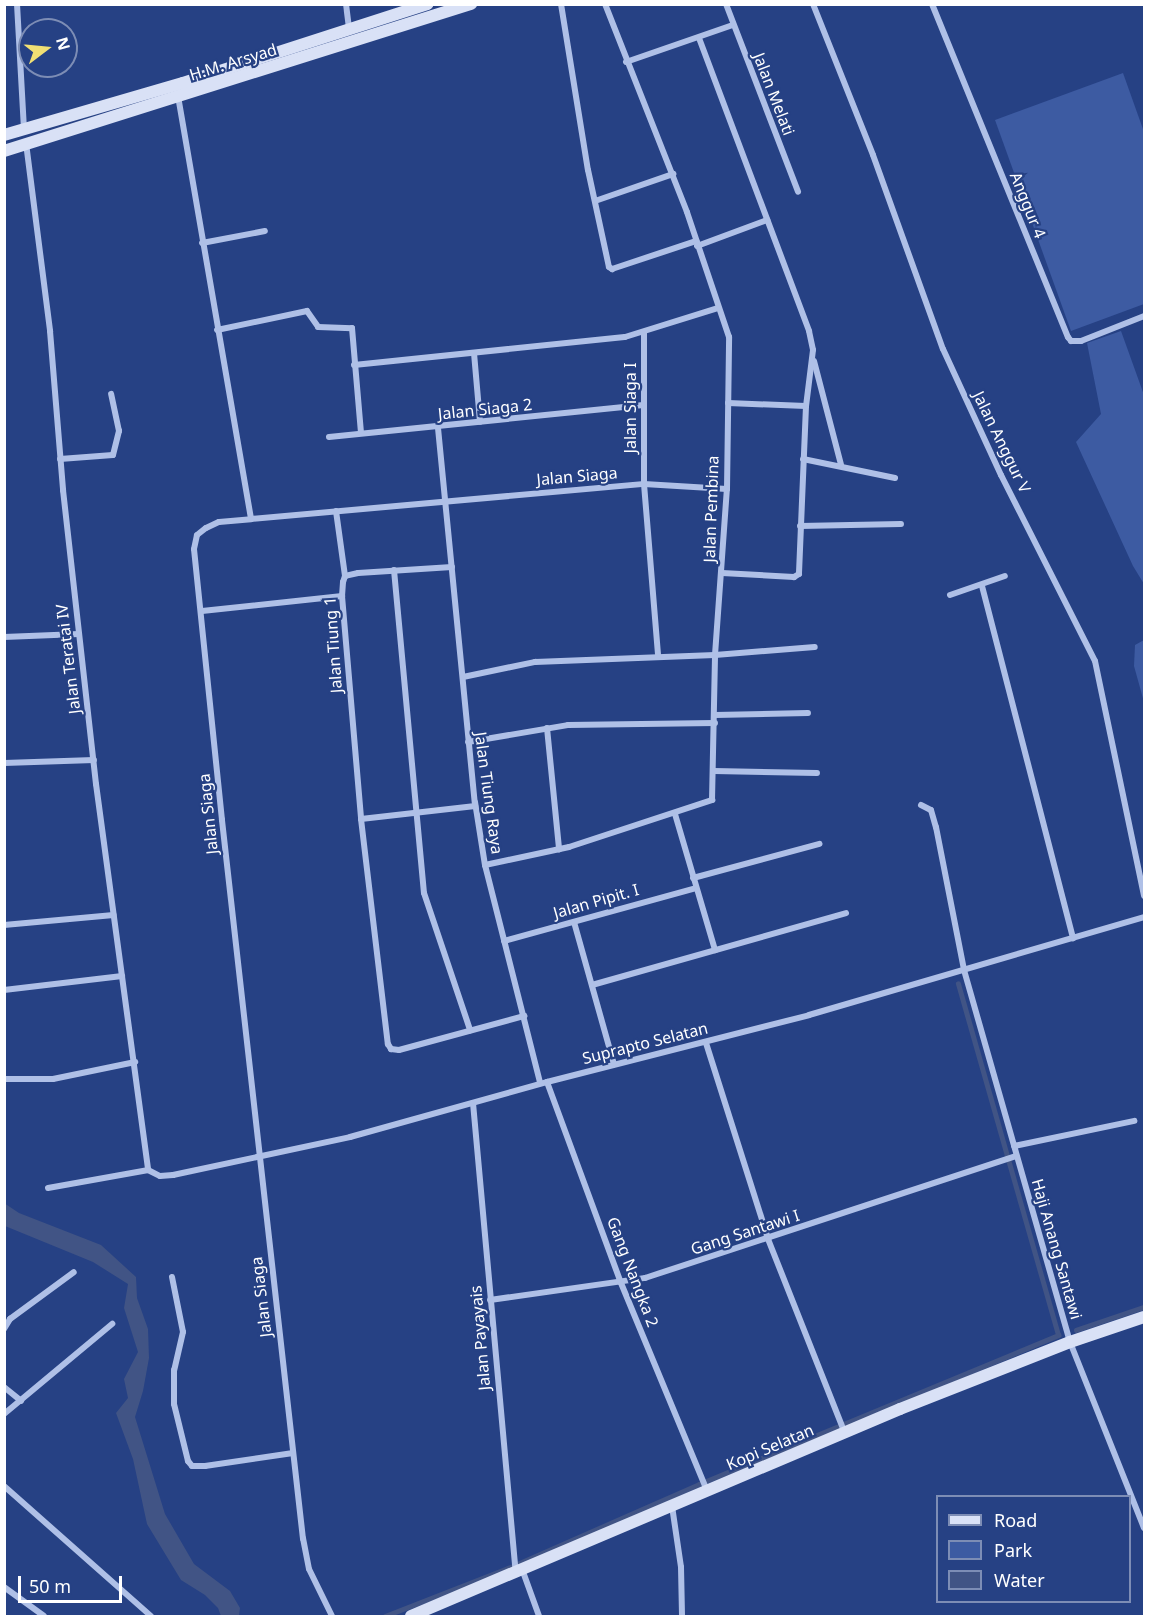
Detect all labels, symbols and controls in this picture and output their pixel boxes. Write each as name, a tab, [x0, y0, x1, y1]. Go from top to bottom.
north arrow	[18, 18, 78, 78]
text: N	[51, 34, 76, 53]
street label: H.M. Arsyad	[187, 40, 279, 84]
street label: Jalan Melati	[749, 50, 799, 138]
street label: Anggur 4	[1006, 169, 1050, 241]
street label: Jalan Siaga I	[620, 363, 640, 453]
street label: Jalan Anggur V	[969, 388, 1035, 496]
street label: Jalan Siaga 2	[437, 395, 533, 423]
street label: Jalan Pembina	[700, 455, 722, 563]
street label: Jalan Siaga	[536, 463, 618, 489]
street label: Jalan Tiung 1	[320, 596, 346, 694]
street label: Jalan Teratai IV	[52, 603, 84, 715]
street label: Jalan Tiung Raya	[471, 731, 507, 855]
street label: Jalan Siaga	[194, 773, 222, 855]
street label: Jalan Pipit. I	[551, 880, 641, 922]
street label: Suprapto Selatan	[580, 1018, 710, 1068]
street label: Haji Anang Santawi	[1028, 1177, 1086, 1321]
street label: Gang Santawi I	[688, 1205, 802, 1259]
street label: Gang Nangka 2	[603, 1214, 663, 1330]
street label: Jalan Siaga	[247, 1256, 275, 1338]
street label: Jalan Payayais	[466, 1285, 494, 1391]
street label: Kopi Selatan	[723, 1420, 817, 1474]
legend	[936, 1495, 1131, 1603]
text: Road	[994, 1508, 1037, 1532]
text: Park	[994, 1538, 1032, 1562]
scale bar	[21, 1564, 124, 1602]
text: Water	[994, 1568, 1045, 1592]
text: 50 m	[29, 1574, 71, 1598]

